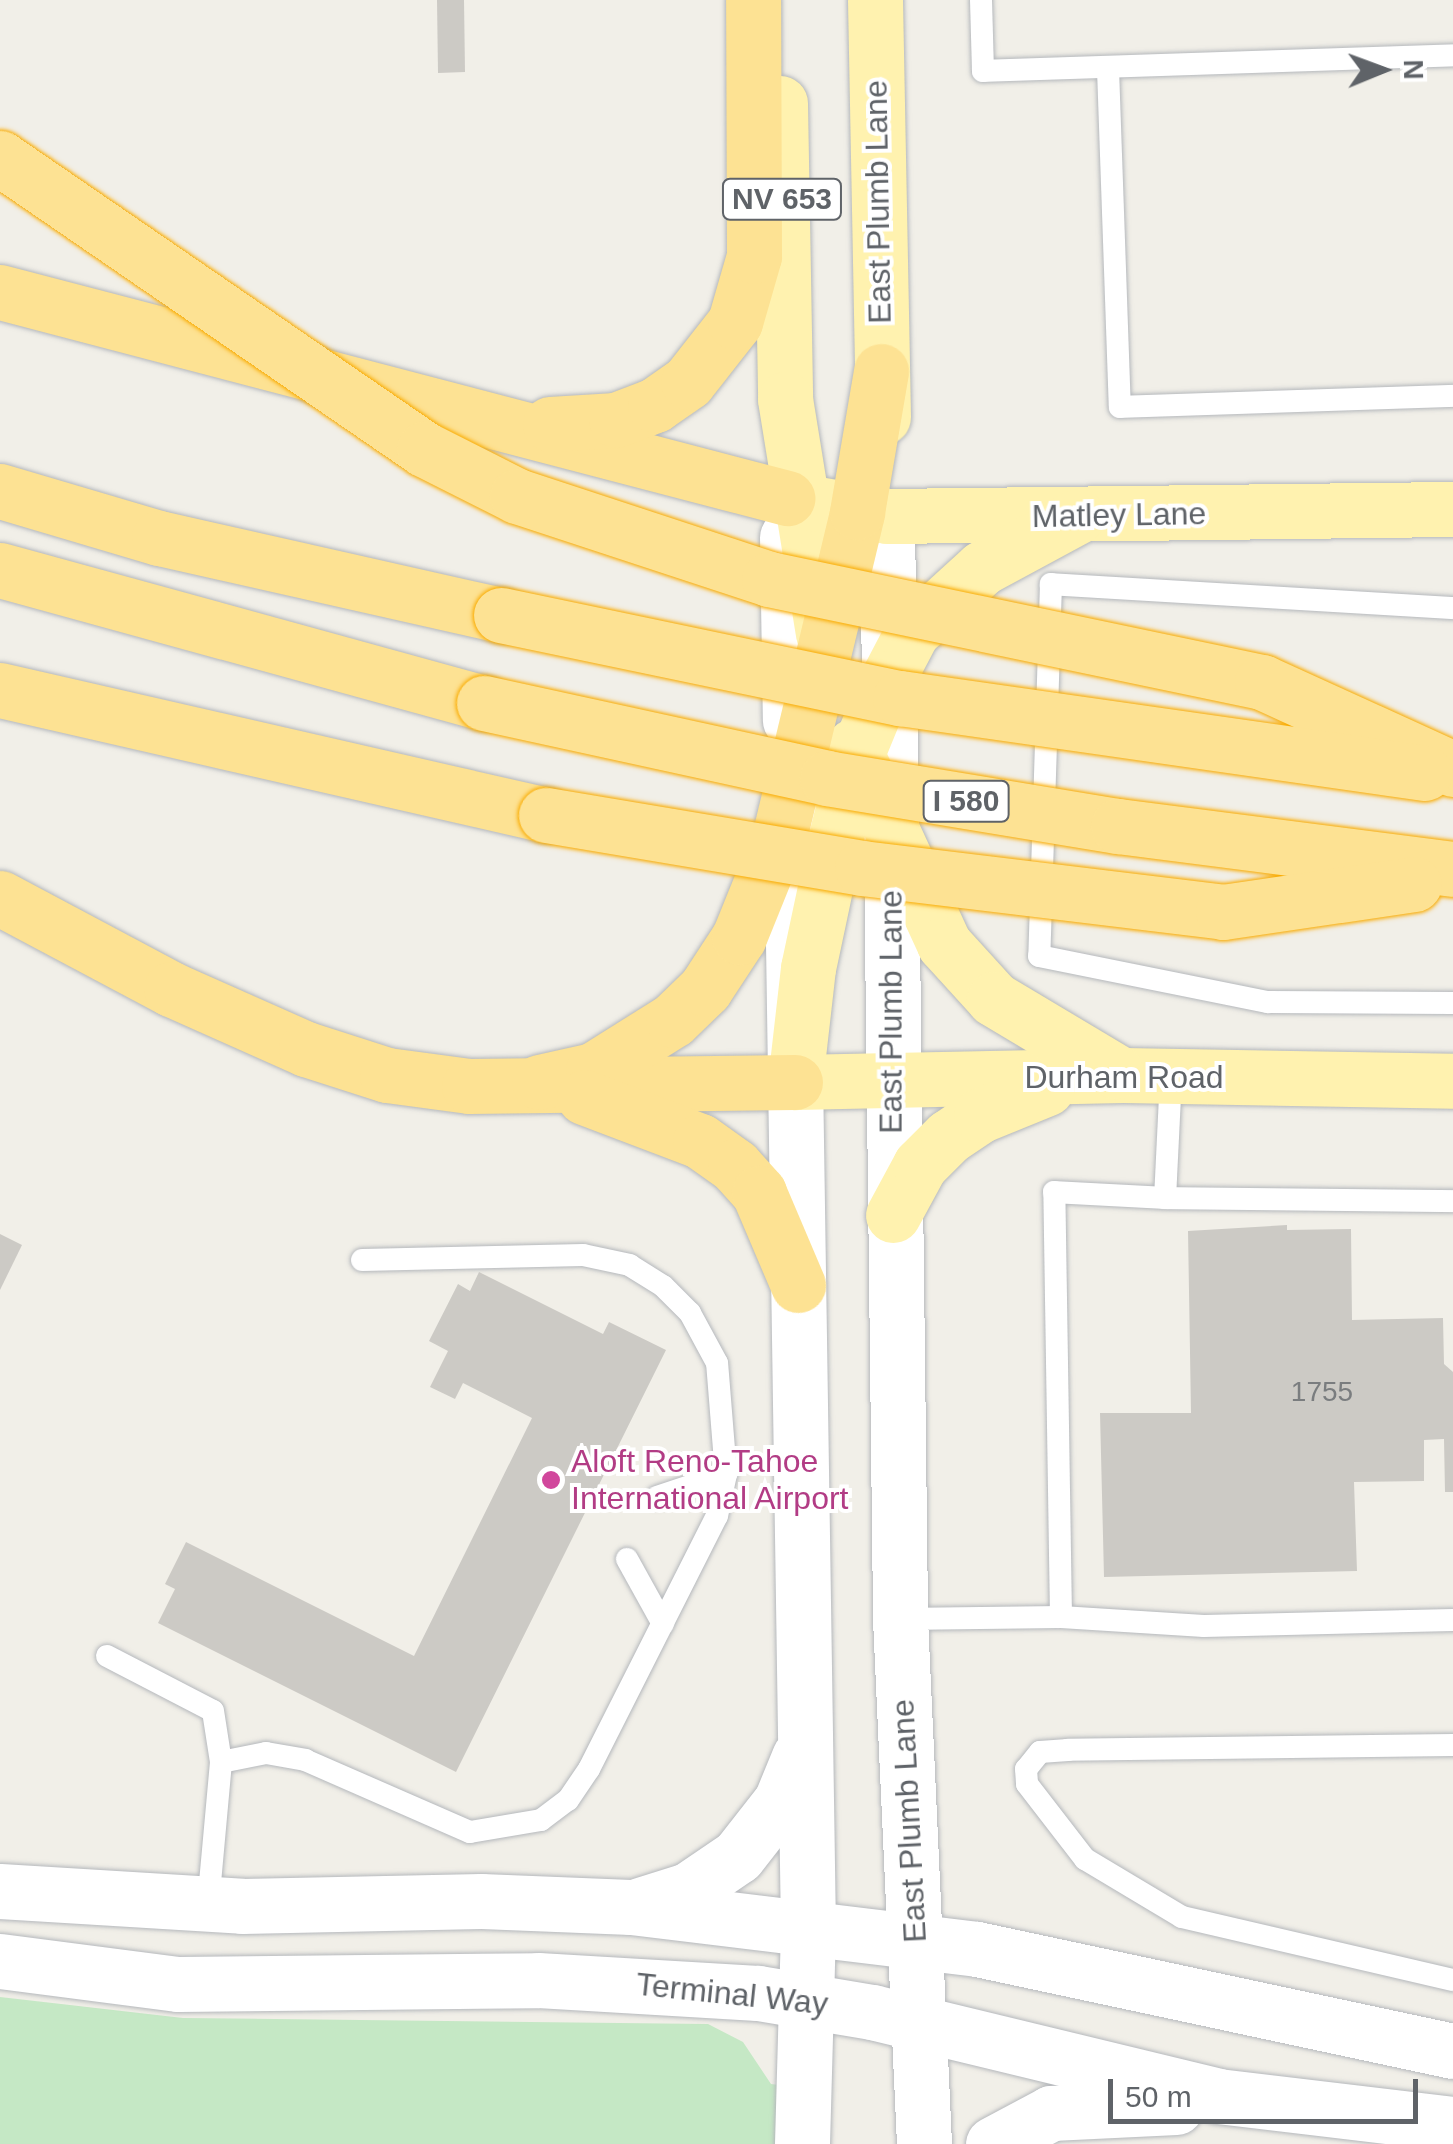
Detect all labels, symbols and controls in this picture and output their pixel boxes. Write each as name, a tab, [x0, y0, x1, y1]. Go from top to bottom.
north arrow	[1333, 20, 1433, 120]
text: N	[1398, 59, 1429, 80]
street label: East Plumb Lane	[857, 80, 899, 324]
road number: NV 653	[720, 174, 844, 224]
street label: Matley Lane	[1032, 494, 1206, 536]
road number: I 580	[921, 776, 1011, 826]
street label: East Plumb Lane	[872, 890, 910, 1134]
street label: Durham Road	[1024, 1058, 1224, 1096]
house number: 1755	[1291, 1375, 1353, 1409]
place label: Aloft Reno-Tahoe International Airport	[571, 1443, 850, 1518]
marker: Aloft Reno-Tahoe International Airport	[540, 1469, 562, 1491]
street label: East Plumb Lane	[883, 1698, 935, 1944]
street label: Terminal Way	[634, 1965, 830, 2023]
scale bar	[1113, 2059, 1423, 2121]
text: 50 m	[1125, 2080, 1192, 2113]

